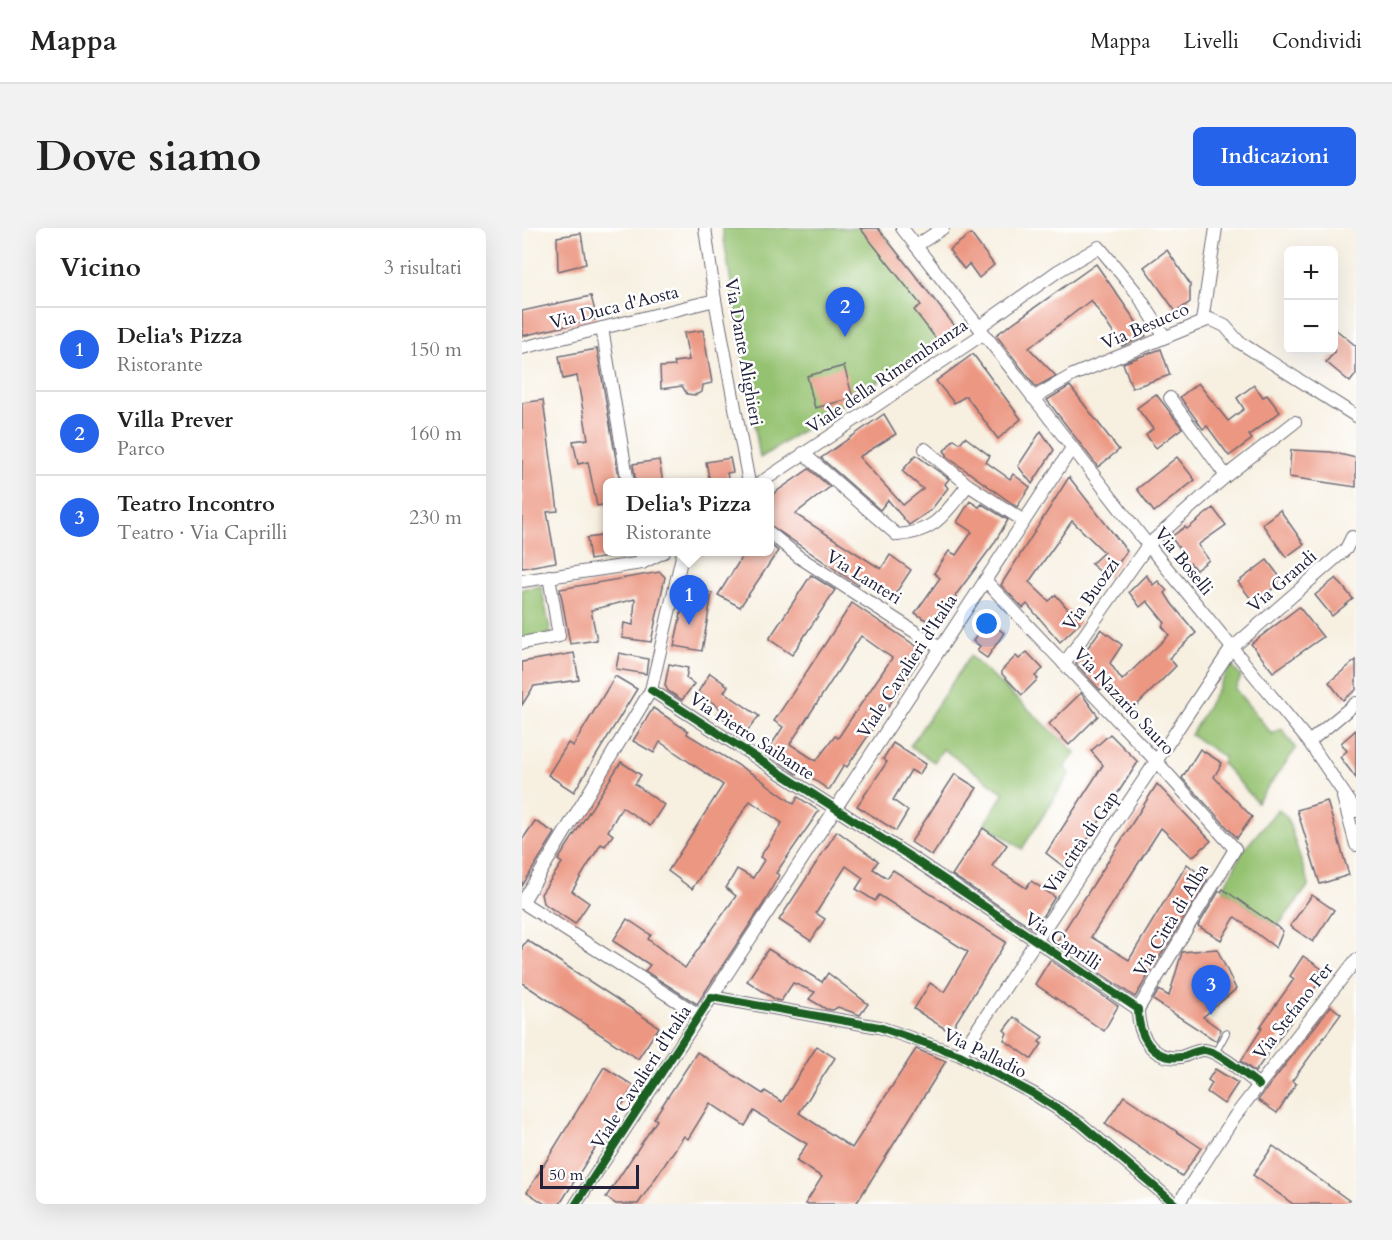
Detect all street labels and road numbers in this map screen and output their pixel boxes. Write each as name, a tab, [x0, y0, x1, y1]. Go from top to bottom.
street label: Via Dante Alighieri	[718, 276, 769, 428]
street label: Via Duca d'Aosta	[547, 279, 681, 336]
street label: Via Besucco	[1097, 297, 1193, 356]
street label: Viale della Rimembranza	[802, 313, 973, 440]
street label: Via Boselli	[1148, 522, 1219, 601]
street label: Via Lanteri	[821, 544, 907, 611]
street label: Via Grandi	[1242, 544, 1322, 618]
street label: Via Buozzi	[1057, 553, 1126, 636]
street label: Viale Cavalieri d'Italia	[851, 589, 964, 743]
street label: Via Nazario Sauro	[1067, 642, 1180, 761]
street label: Via Pietro Saibante	[684, 686, 819, 786]
street label: Via città di Gap	[1038, 786, 1125, 899]
street label: Via Città di Alba	[1128, 859, 1215, 982]
street label: Via Caprilli	[1019, 906, 1106, 976]
street label: Via Stefano Fer	[1248, 957, 1339, 1065]
street label: Viale Cavalieri d'Italia	[585, 1000, 698, 1154]
street label: Via Palladio	[939, 1022, 1031, 1085]

